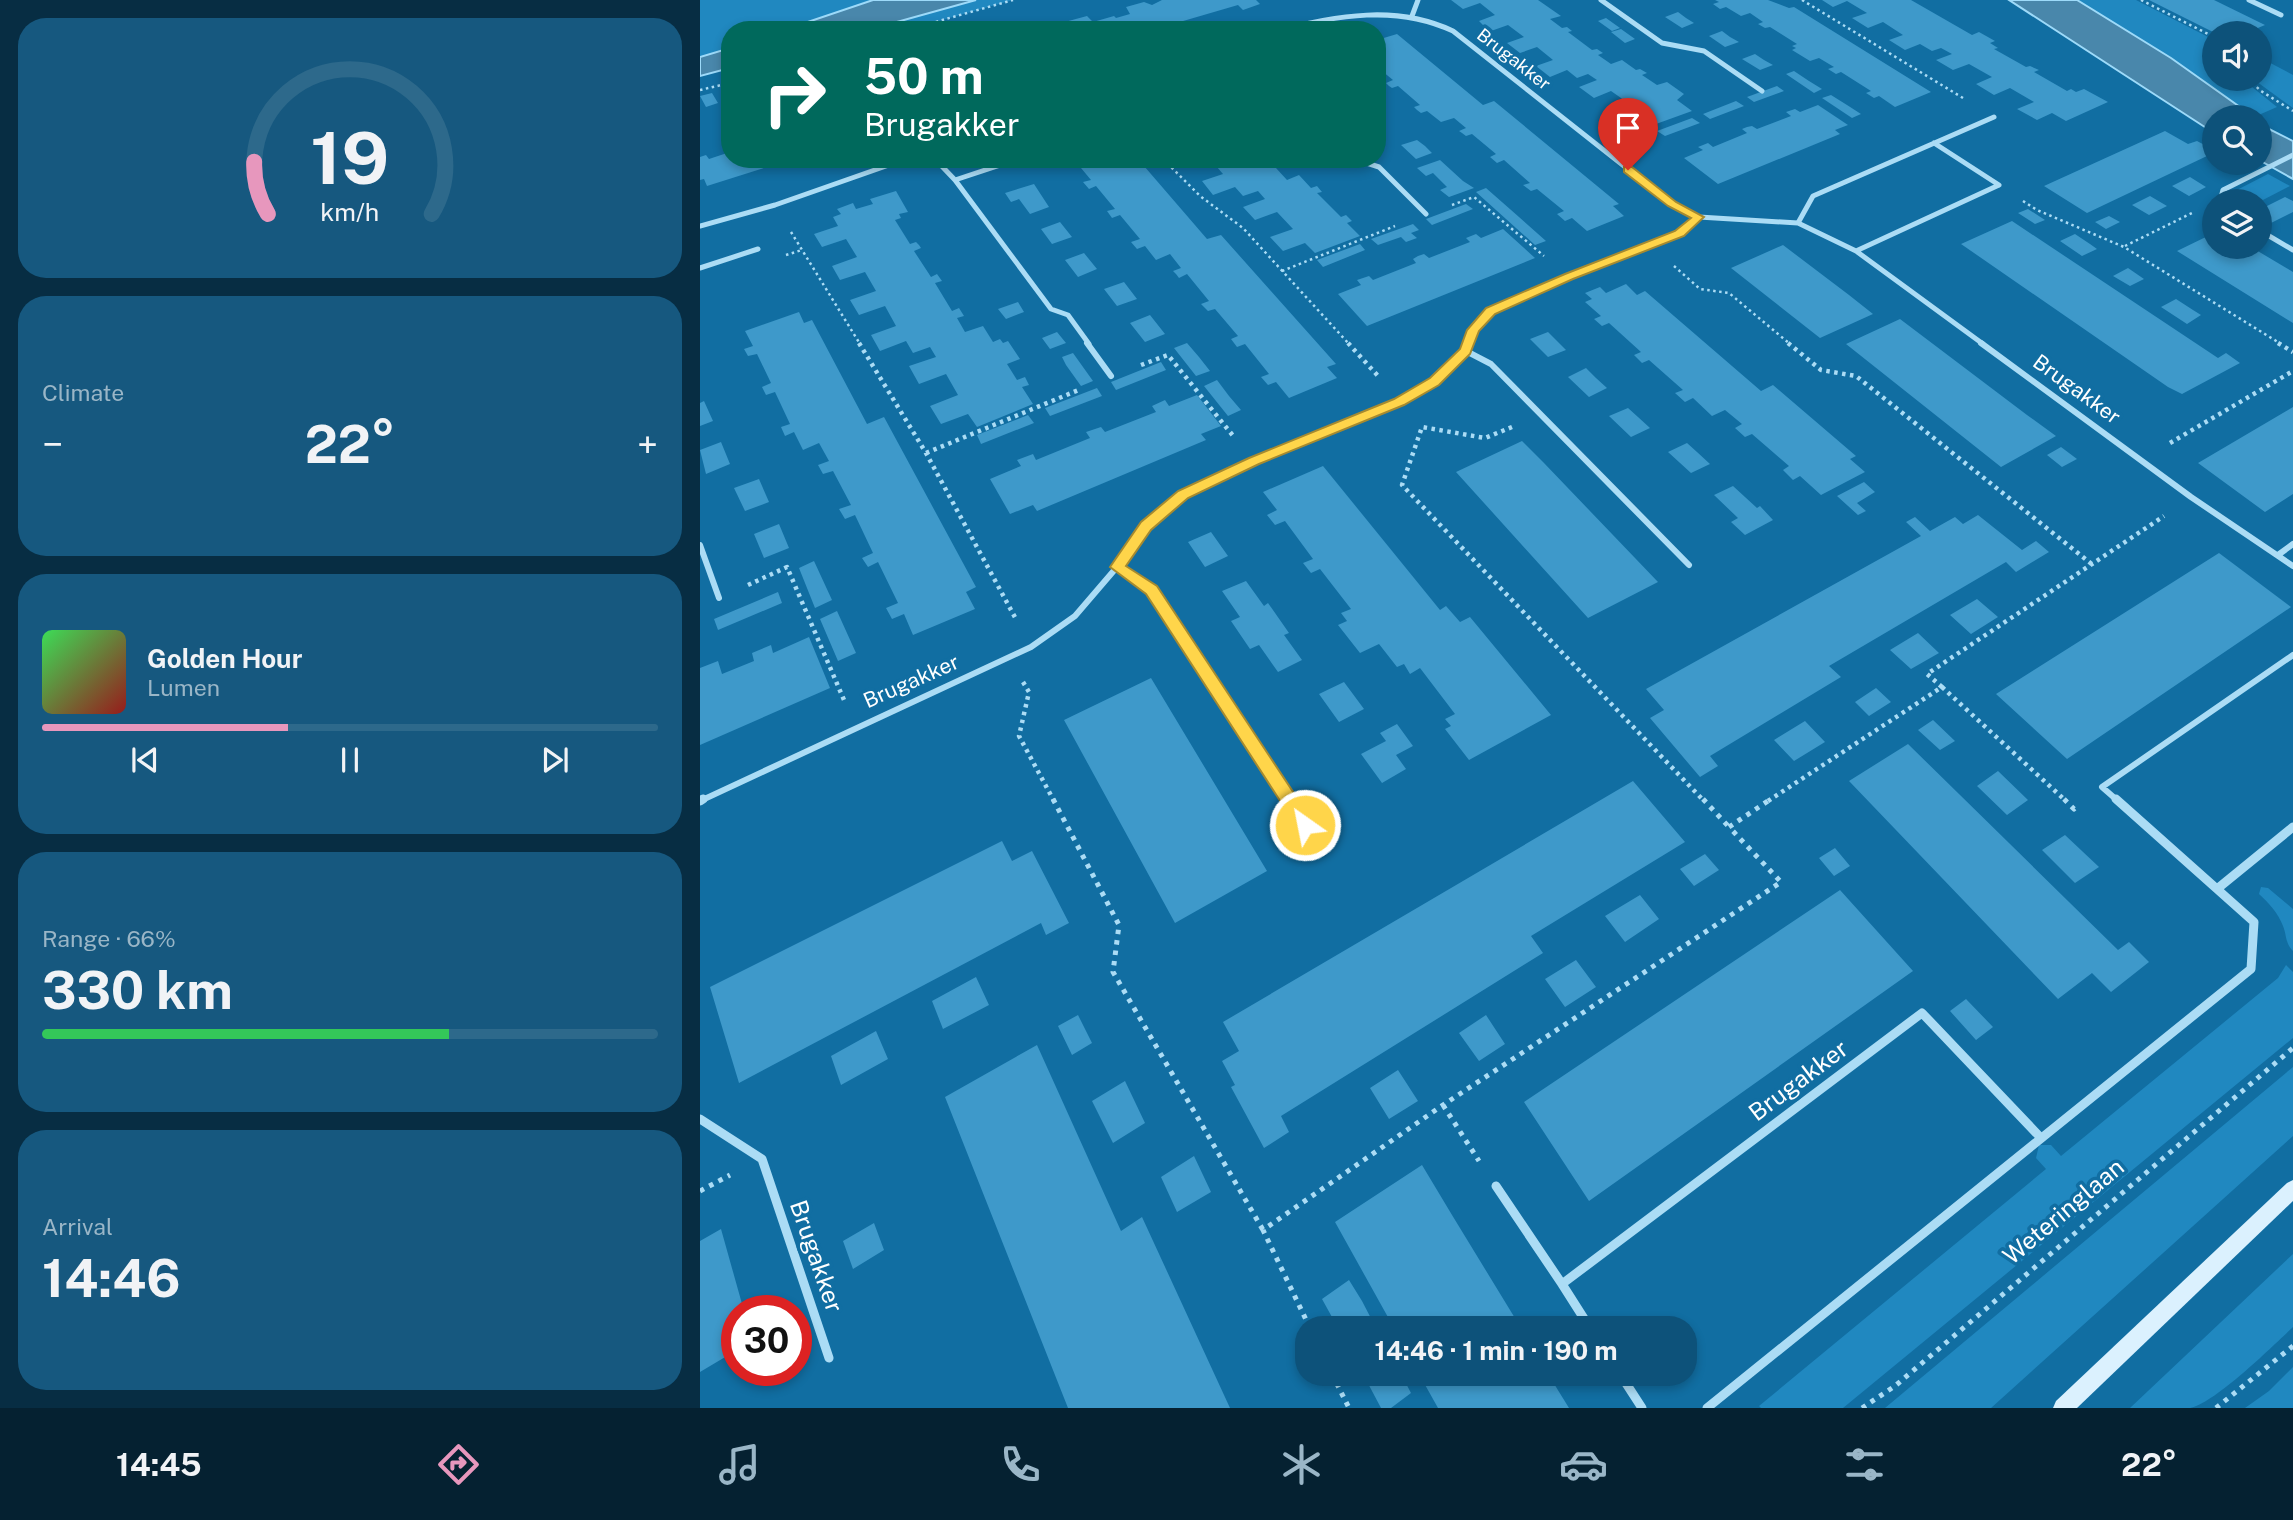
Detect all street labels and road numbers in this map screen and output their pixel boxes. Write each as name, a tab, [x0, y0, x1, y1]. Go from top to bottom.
street label: Brugakker	[1473, 24, 1555, 94]
street label: Brugakker	[2028, 349, 2126, 429]
street label: Brugakker	[859, 649, 963, 713]
street label: Brugakker	[1743, 1034, 1853, 1126]
street label: Weteringlaan	[1997, 1152, 2129, 1270]
street label: Brugakker	[785, 1196, 849, 1316]

